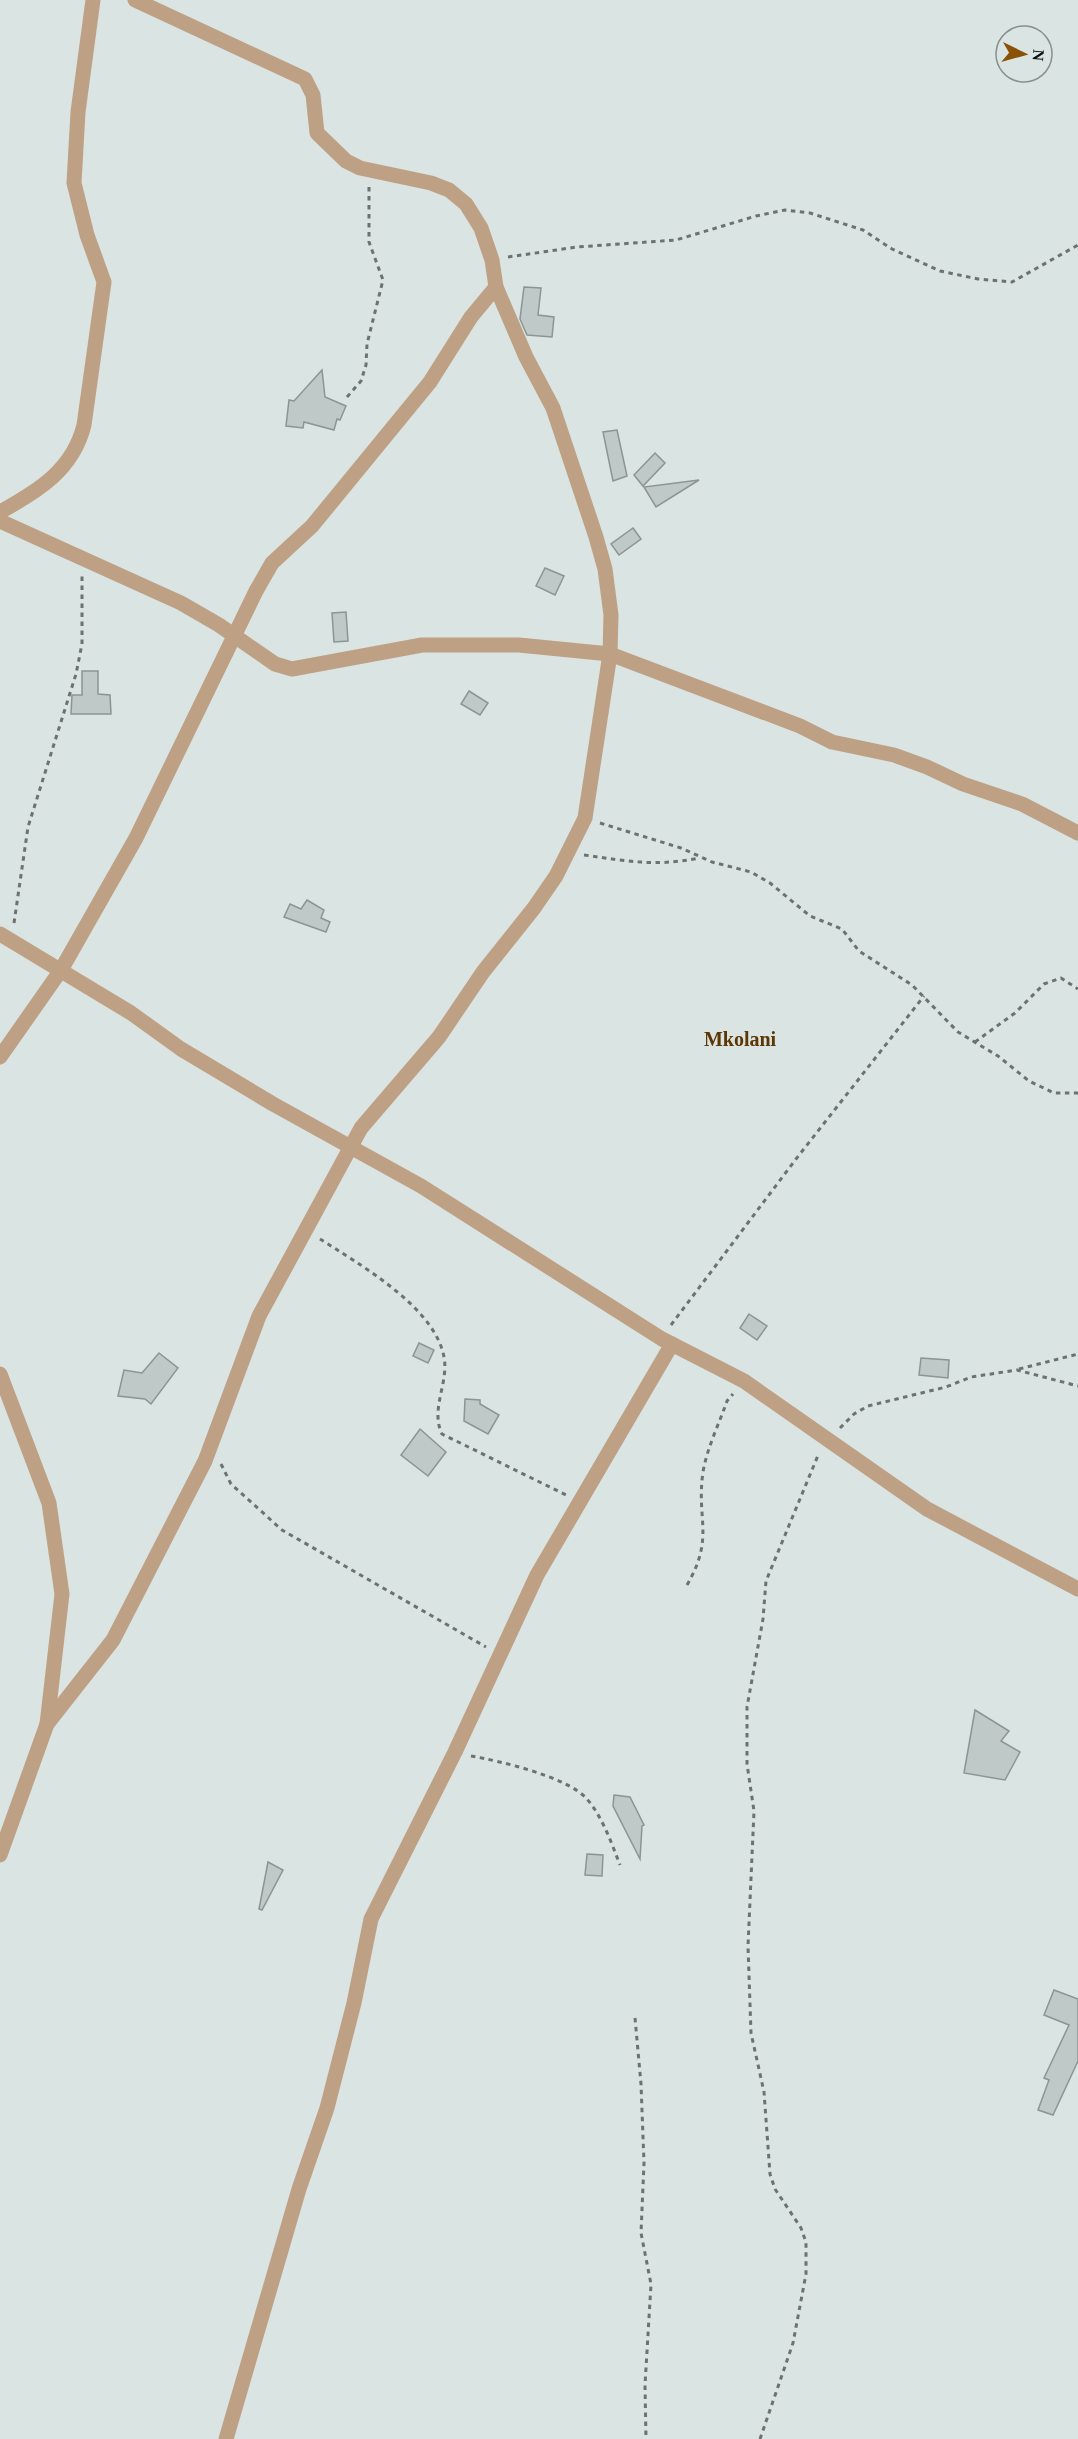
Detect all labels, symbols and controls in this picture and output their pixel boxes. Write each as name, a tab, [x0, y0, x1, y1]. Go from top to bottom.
north arrow	[994, 24, 1054, 84]
text: N	[1029, 49, 1047, 62]
district label: Mkolani	[704, 1028, 777, 1050]

